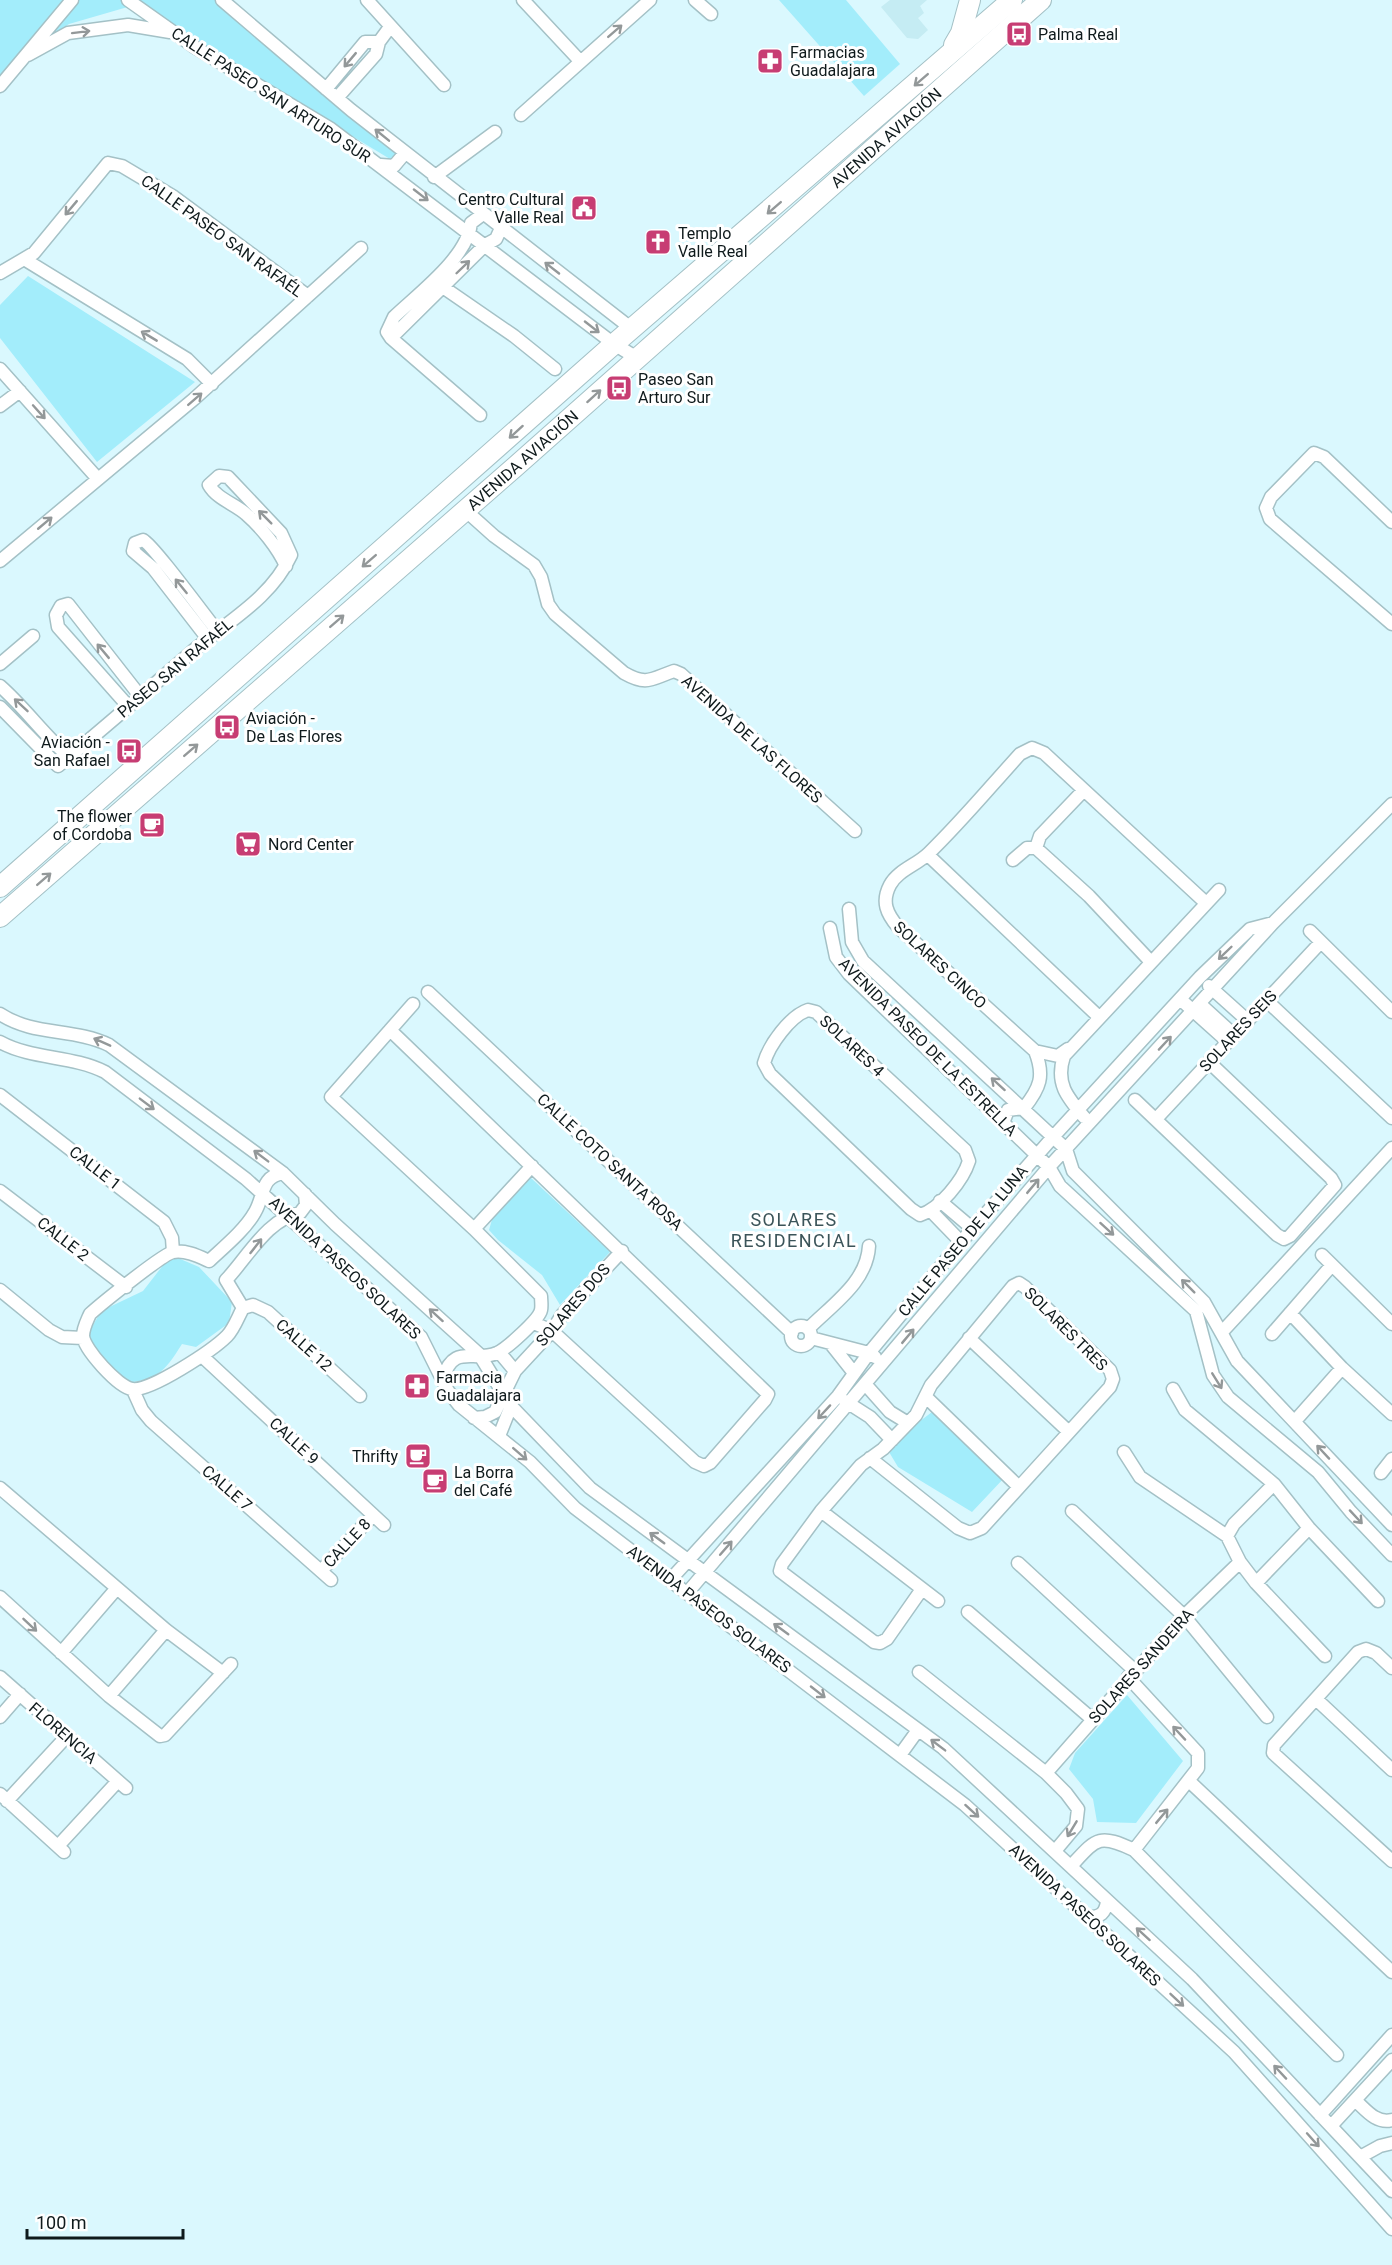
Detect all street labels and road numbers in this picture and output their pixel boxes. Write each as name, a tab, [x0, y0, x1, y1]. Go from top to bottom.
street label: CALLE PASEO SAN ARTURO SUR	[168, 23, 374, 167]
street label: AVENIDA AVIACIÓN	[827, 84, 945, 192]
street label: CALLE PASEO SAN RAFAÉL	[137, 171, 307, 301]
street label: AVENIDA AVIACIÓN	[463, 406, 582, 514]
street label: PASEO SAN RAFAÉL	[114, 614, 237, 722]
street label: AVENIDA DE LAS FLORES	[678, 671, 826, 807]
street label: SOLARES CINCO	[890, 917, 990, 1013]
street label: AVENIDA PASEO DE LA ESTRELLA	[835, 954, 1021, 1140]
street label: SOLARES SEIS	[1195, 986, 1281, 1076]
street label: SOLARES 4	[816, 1011, 888, 1081]
street label: CALLE COTO SANTA ROSA	[533, 1090, 687, 1235]
street label: CALLE 1	[65, 1142, 125, 1194]
street label: CALLE PASEO DE LA LUNA	[894, 1161, 1032, 1320]
street label: AVENIDA PASEOS SOLARES	[265, 1193, 425, 1343]
street label: CALLE 2	[33, 1213, 93, 1265]
street label: SOLARES DOS	[532, 1260, 614, 1350]
street label: SOLARES TRES	[1020, 1283, 1112, 1375]
street label: CALLE 12	[272, 1315, 336, 1375]
street label: CALLE 9	[266, 1414, 322, 1468]
street label: CALLE 7	[198, 1461, 256, 1515]
street label: CALLE 8	[320, 1515, 374, 1571]
street label: AVENIDA PASEOS SOLARES	[623, 1541, 795, 1677]
street label: SOLARES SANDEIRA	[1085, 1604, 1198, 1727]
street label: FLORENCIA	[25, 1698, 101, 1768]
street label: AVENIDA PASEOS SOLARES	[1005, 1840, 1165, 1990]

